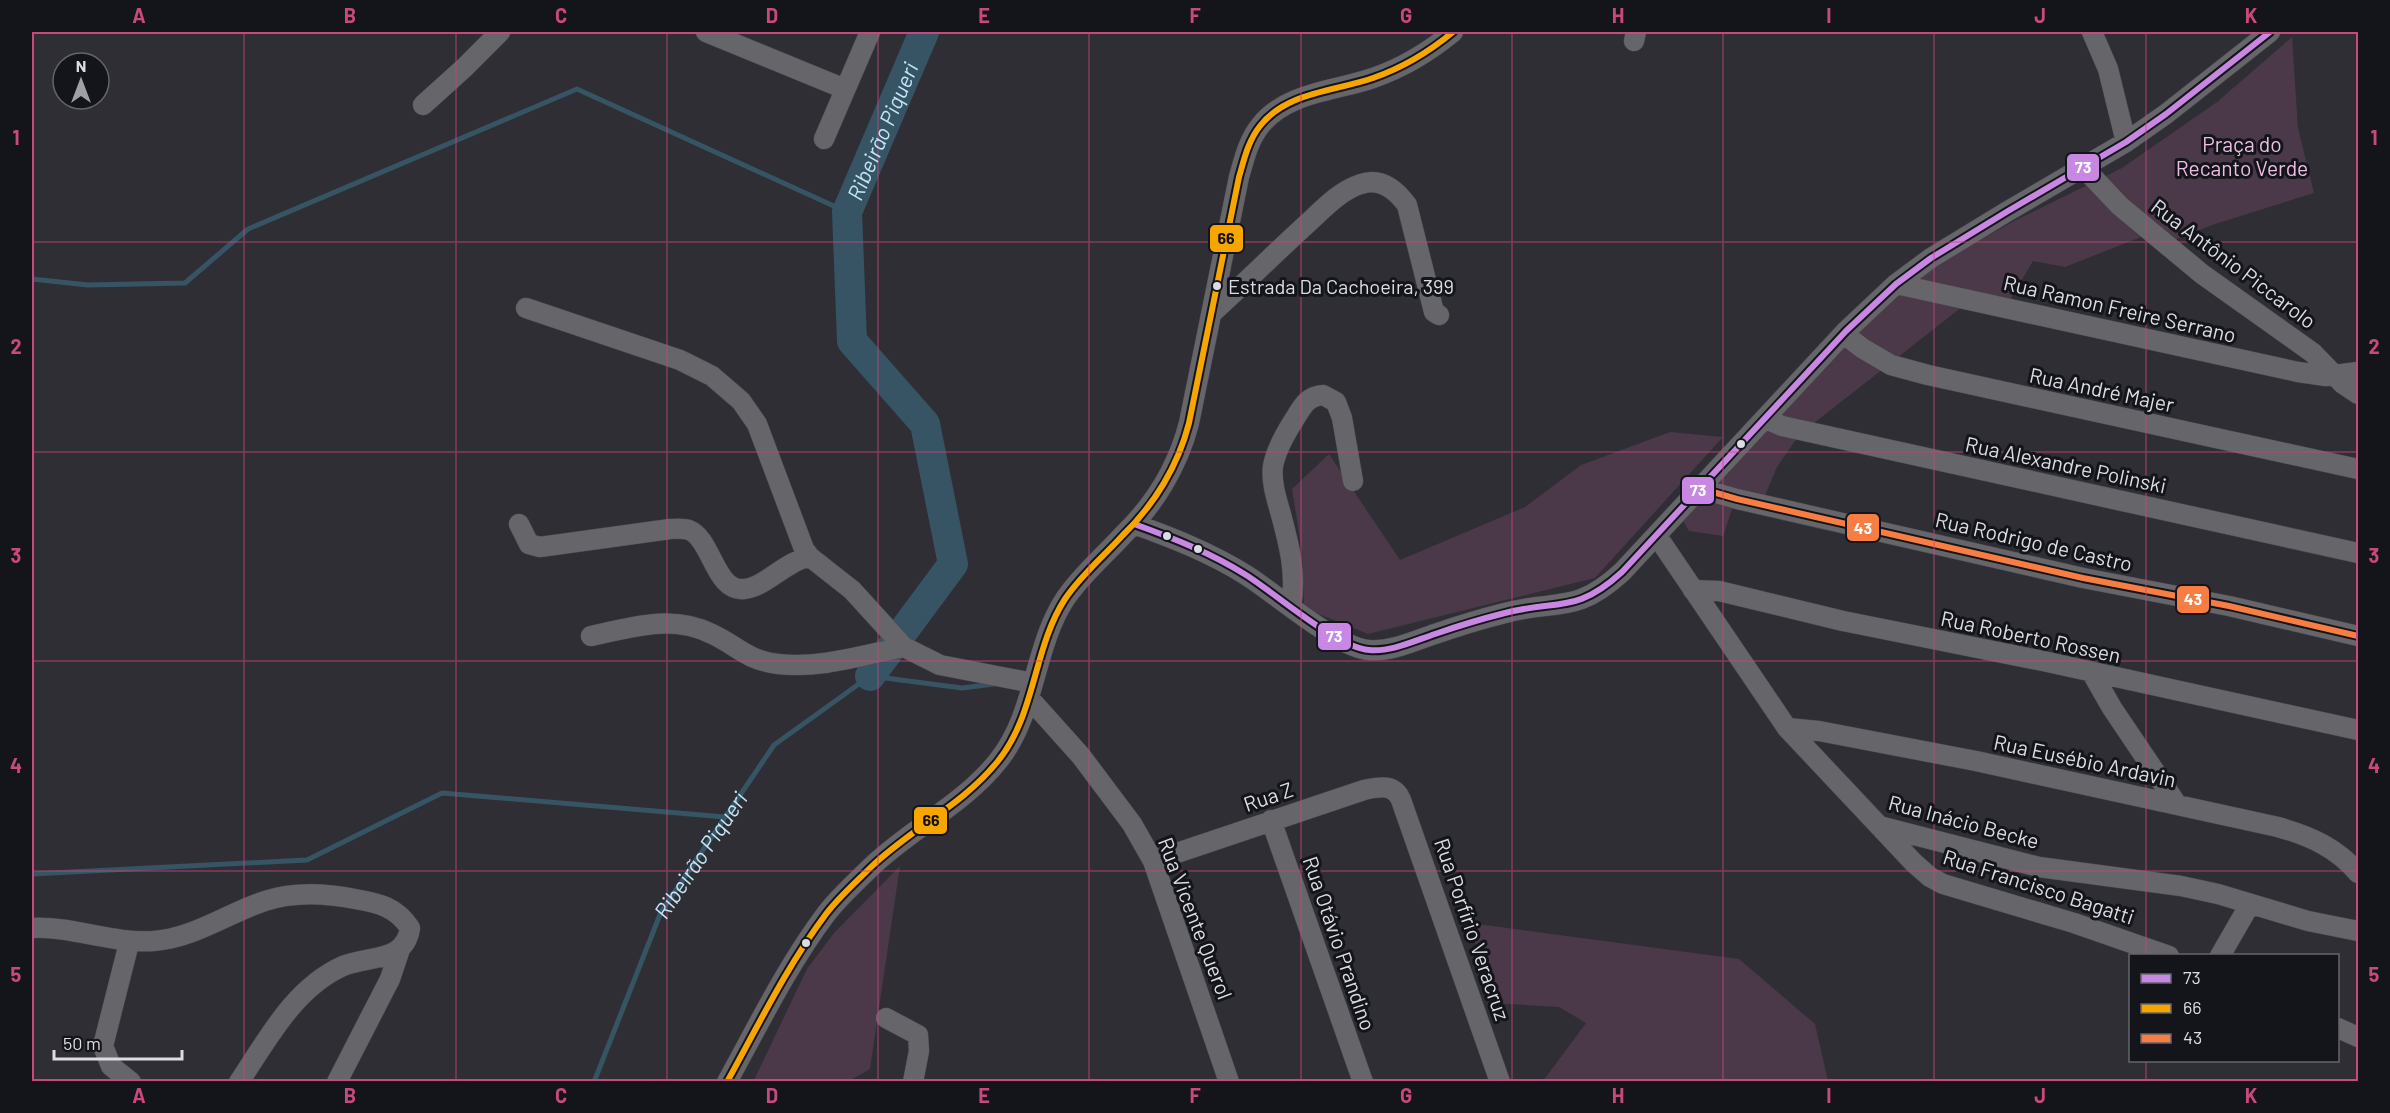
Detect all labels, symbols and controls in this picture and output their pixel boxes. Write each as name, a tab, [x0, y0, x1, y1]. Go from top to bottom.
text: A	[132, 3, 146, 27]
text: B	[344, 3, 356, 27]
text: C	[555, 3, 567, 27]
text: D	[766, 3, 778, 27]
text: E	[978, 3, 990, 27]
text: F	[1189, 3, 1201, 27]
text: G	[1400, 3, 1412, 27]
text: H	[1612, 3, 1624, 27]
text: I	[1826, 3, 1832, 27]
text: J	[2034, 3, 2046, 27]
text: K	[2245, 3, 2258, 27]
north arrow	[51, 51, 111, 111]
text: N	[76, 56, 86, 75]
water label: Ribeirão Piqueri	[841, 58, 923, 204]
text: 1	[12, 125, 20, 149]
text: 1	[2370, 125, 2378, 149]
park label: Praça do Recanto Verde	[2176, 131, 2308, 180]
line badge: 73	[2066, 153, 2100, 182]
text: 73	[2075, 157, 2091, 176]
street label: Rua Antônio Piccarolo	[2147, 193, 2321, 333]
line badge: 66	[1209, 224, 1244, 253]
text: 66	[1217, 228, 1235, 247]
street label: Rua Ramon Freire Serrano	[2001, 269, 2239, 347]
place label: Estrada Da Cachoeira, 399	[1228, 274, 1454, 298]
marker: Estrada Da Cachoeira, 399	[1211, 280, 1223, 292]
text: 2	[10, 334, 22, 358]
text: 2	[2368, 334, 2380, 358]
street label: Rua André Majer	[2027, 361, 2177, 417]
street label: Rua Alexandre Polinski	[1963, 430, 2169, 498]
unlabelled marker	[1735, 438, 1747, 450]
line badge: 73	[1681, 476, 1715, 505]
text: 73	[1690, 480, 1706, 499]
street label: Rua Rodrigo de Castro	[1933, 506, 2135, 576]
line badge: 43	[1846, 513, 1880, 542]
text: 43	[1854, 518, 1872, 537]
unlabelled marker	[1161, 530, 1173, 542]
text: 3	[11, 543, 21, 567]
unlabelled marker	[1192, 543, 1204, 555]
text: 3	[2369, 543, 2379, 567]
line badge: 43	[2176, 585, 2210, 614]
text: 43	[2184, 589, 2202, 608]
street label: Rua Roberto Rossen	[1939, 605, 2123, 667]
line badge: 73	[1317, 622, 1352, 651]
text: 73	[1326, 626, 1342, 645]
street label: Rua Eusébio Ardavin	[1992, 728, 2178, 792]
text: 4	[10, 753, 22, 777]
text: 4	[2368, 753, 2380, 777]
street label: Rua Z	[1240, 776, 1296, 816]
water label: Ribeirão Piqueri	[648, 786, 752, 923]
street label: Rua Inácio Becke	[1886, 789, 2042, 853]
line badge: 66	[913, 806, 948, 835]
text: 66	[922, 810, 940, 829]
street label: Rua Vicente Querol	[1154, 834, 1238, 1002]
street label: Rua Porfírio Veracruz	[1430, 835, 1516, 1023]
street label: Rua Francisco Bagatti	[1940, 843, 2138, 929]
street label: Rua Otávio Prandino	[1298, 853, 1382, 1033]
unlabelled marker	[800, 937, 812, 949]
legend	[2129, 954, 2339, 1062]
text: 5	[11, 962, 22, 986]
text: 5	[2369, 962, 2380, 986]
text: 73	[2183, 966, 2201, 988]
text: 66	[2183, 996, 2202, 1018]
scale bar	[54, 1023, 182, 1061]
text: 43	[2183, 1026, 2202, 1048]
text: 50 m	[63, 1032, 101, 1054]
text: A	[132, 1083, 146, 1107]
text: B	[344, 1083, 356, 1107]
text: C	[555, 1083, 567, 1107]
text: D	[766, 1083, 778, 1107]
text: E	[978, 1083, 990, 1107]
text: F	[1189, 1083, 1201, 1107]
text: G	[1400, 1083, 1412, 1107]
text: H	[1612, 1083, 1624, 1107]
text: I	[1826, 1083, 1832, 1107]
text: J	[2034, 1083, 2046, 1107]
text: K	[2245, 1083, 2258, 1107]

